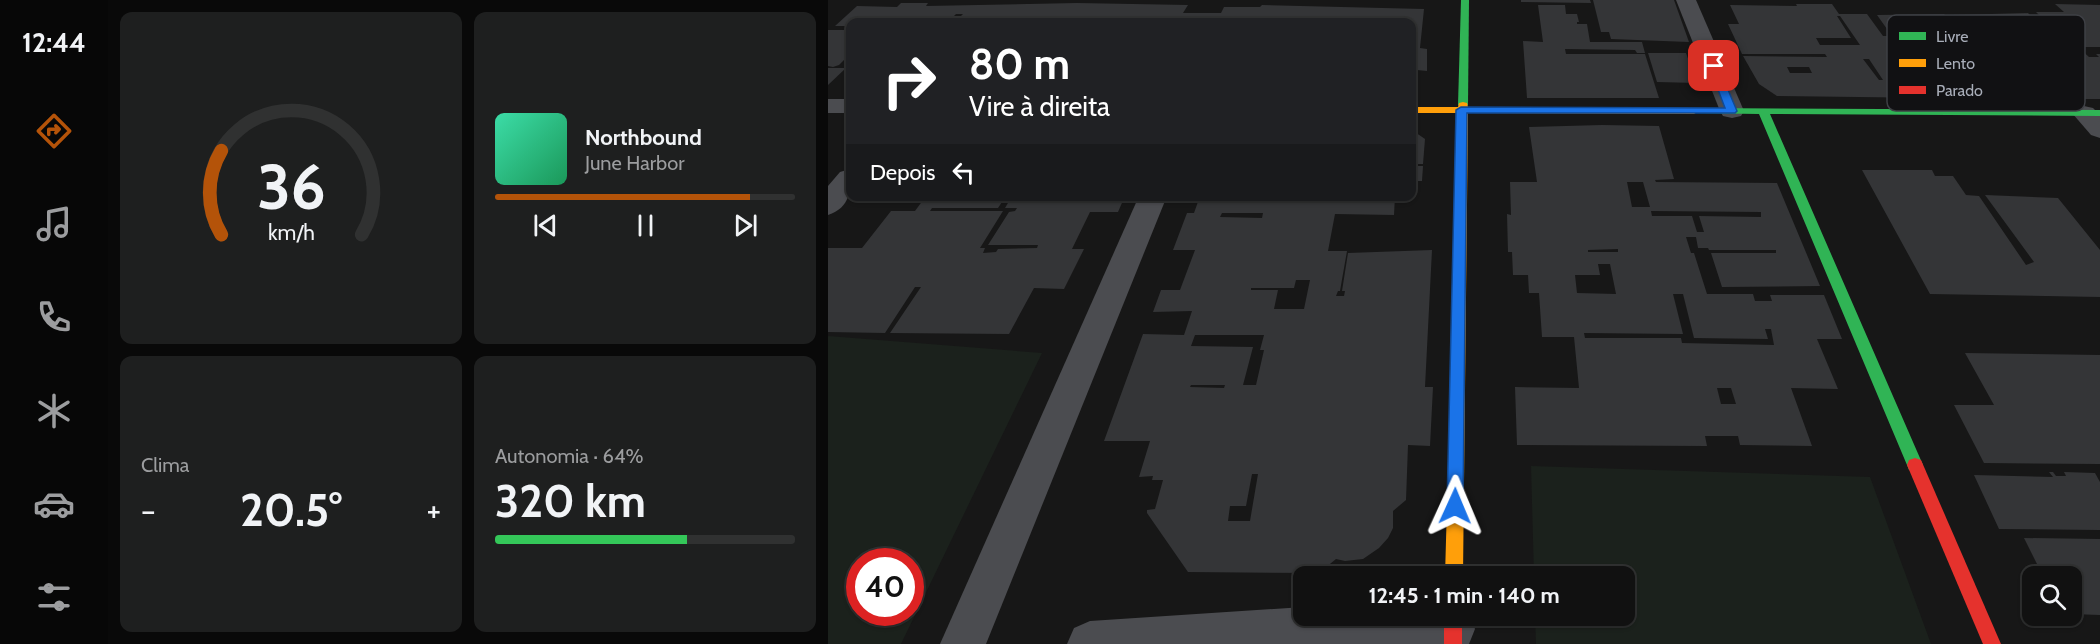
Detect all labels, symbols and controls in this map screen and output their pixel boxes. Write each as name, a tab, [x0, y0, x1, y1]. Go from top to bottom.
legend	[1887, 15, 2085, 111]
text: 12:44	[22, 26, 86, 59]
text: Livre	[1936, 27, 1968, 46]
text: 80 m	[969, 38, 1070, 90]
pin	[1688, 40, 1739, 91]
icon: right	[870, 42, 948, 120]
icon: arrive	[1697, 49, 1730, 82]
text: Lento	[1936, 54, 1975, 73]
text: Parado	[1936, 81, 1983, 100]
text: Vire à direita	[969, 90, 1110, 123]
icon: directions	[33, 110, 75, 152]
text: Northbound	[585, 124, 702, 151]
text: 36	[257, 149, 325, 225]
text: June Harbor	[585, 151, 685, 175]
icon: left	[947, 156, 980, 189]
text: Depois	[870, 159, 935, 186]
icon: music	[33, 203, 75, 245]
icon: previous	[529, 209, 562, 242]
icon: pause	[629, 209, 662, 242]
icon: next	[729, 209, 762, 242]
text: km/h	[268, 219, 314, 245]
icon: phone	[33, 296, 75, 338]
icon: climate	[33, 390, 75, 432]
text: Autonomia · 64%	[495, 444, 643, 468]
text: Clima	[141, 453, 189, 477]
text: 320 km	[495, 474, 646, 528]
position arrow	[1423, 474, 1487, 538]
icon: car	[33, 483, 75, 525]
text: 20.5°	[240, 483, 342, 537]
text: −	[141, 490, 156, 530]
text: +	[426, 490, 441, 530]
speed limit sign: 40	[846, 548, 924, 626]
map controls	[2022, 566, 2082, 626]
button: search	[2022, 566, 2082, 626]
icon: filters	[33, 576, 75, 618]
text: 12:45 · 1 min · 140 m	[1368, 582, 1560, 609]

